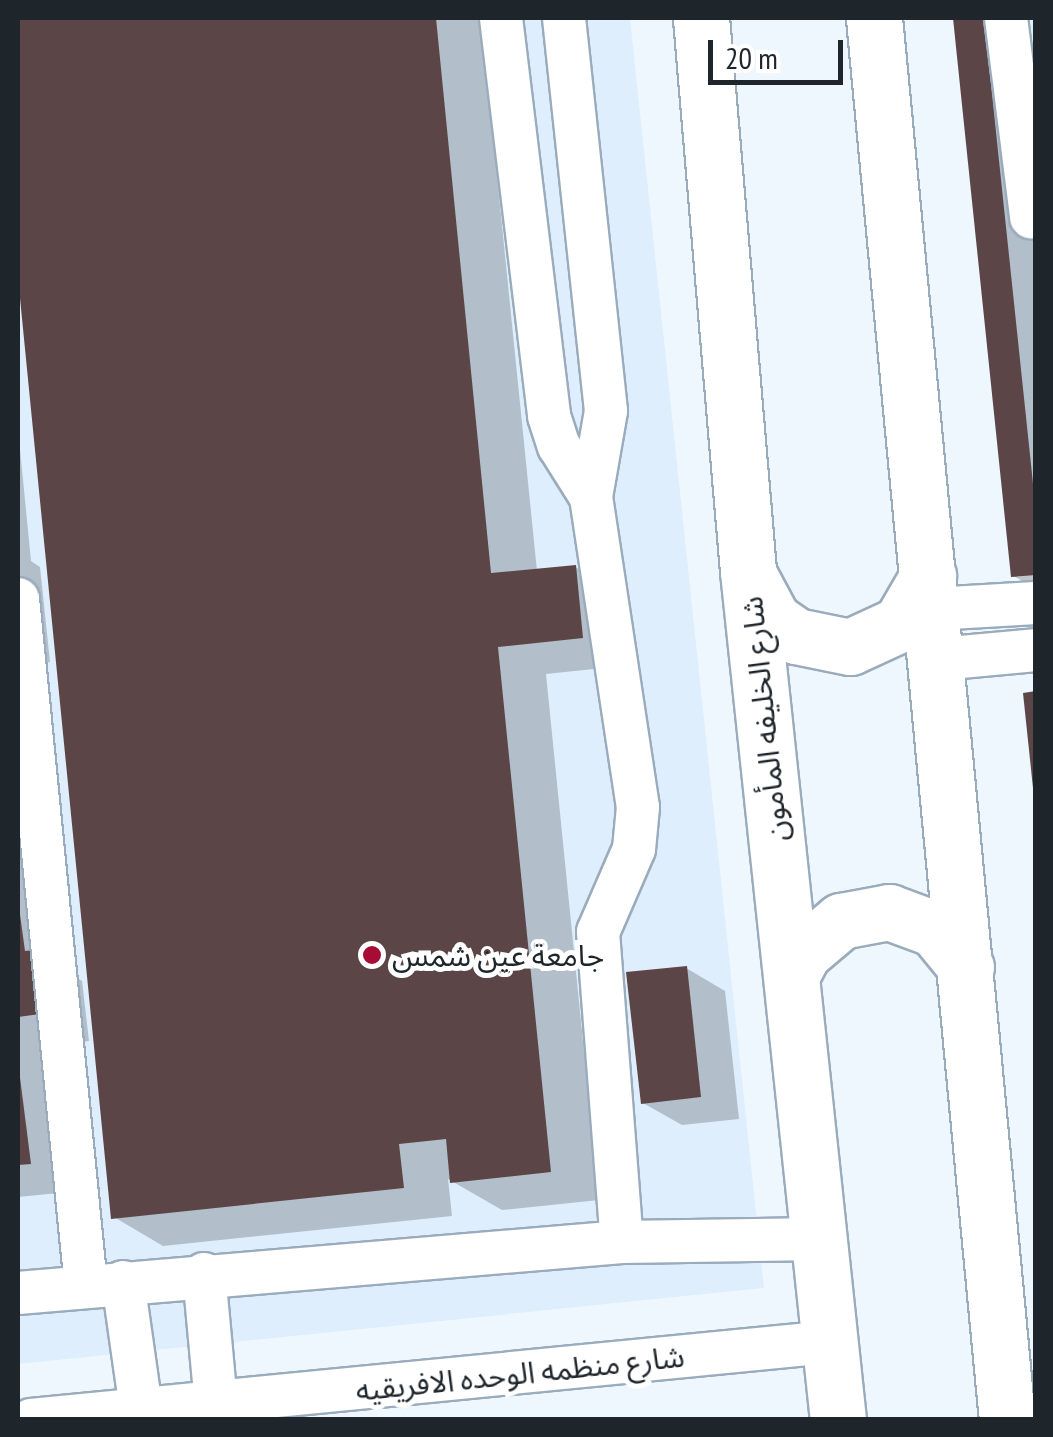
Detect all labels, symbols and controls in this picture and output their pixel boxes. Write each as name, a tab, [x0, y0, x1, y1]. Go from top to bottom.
scale bar	[713, 20, 848, 82]
text: 20 m	[725, 38, 778, 77]
street label: شارع الخليفه المأمون	[733, 595, 795, 843]
place label: جامعة عين شمس	[392, 937, 604, 973]
marker: جامعة عين شمس	[361, 944, 383, 966]
street label: شارع منظمه الوحده الافريقيه	[354, 1338, 686, 1408]

